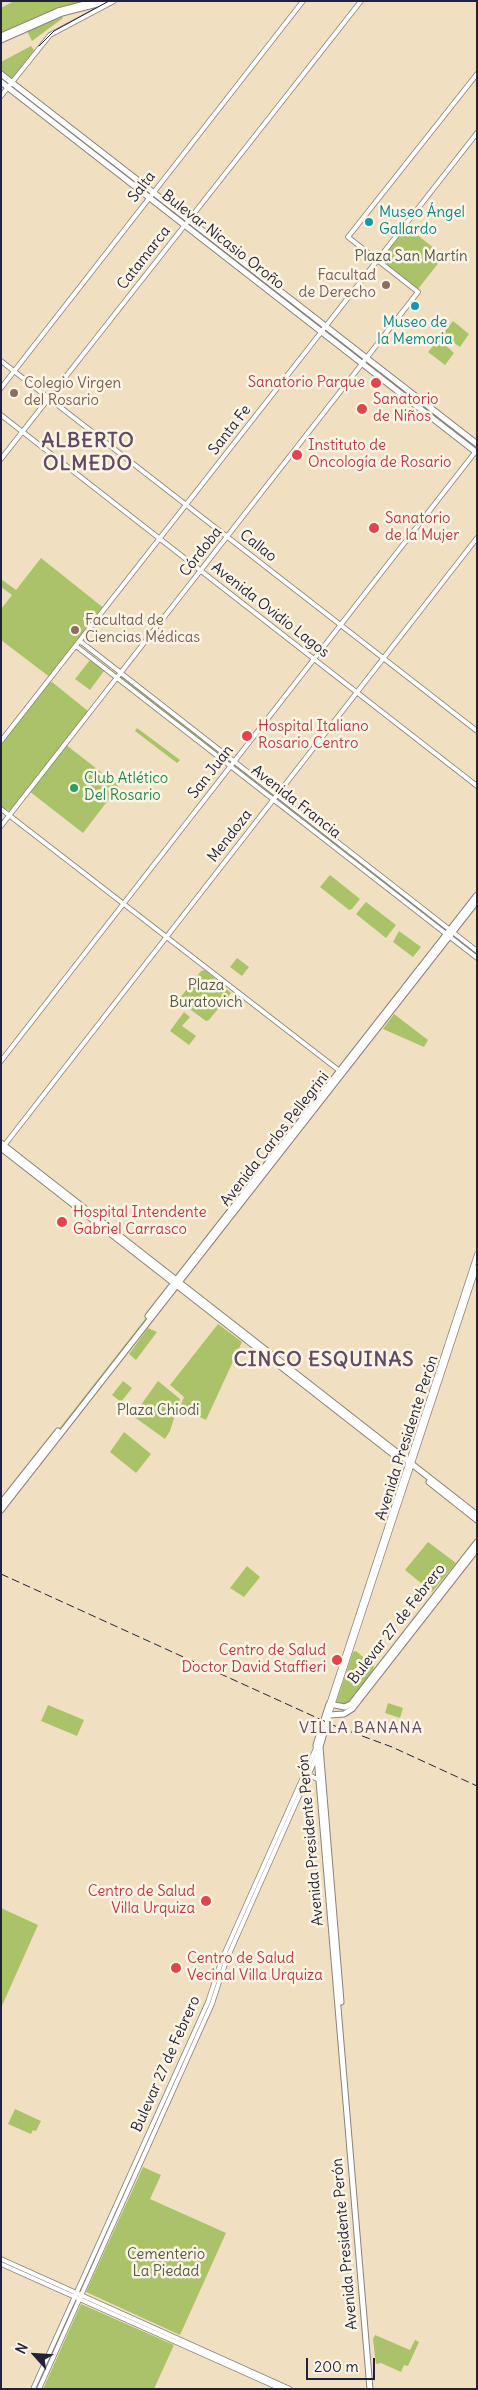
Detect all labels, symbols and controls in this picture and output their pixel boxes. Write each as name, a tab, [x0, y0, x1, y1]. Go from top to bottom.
street label: Salta	[124, 168, 160, 206]
street label: Bulevar Nicasio Oroño	[158, 187, 288, 293]
place label: Museo Ángel Gallardo	[379, 204, 465, 239]
marker: Museo Ángel Gallardo	[363, 216, 375, 228]
street label: Catamarca	[114, 223, 174, 293]
park label: Plaza San Martín	[354, 248, 468, 266]
place label: Facultad de Derecho	[298, 267, 376, 302]
marker: Facultad de Derecho	[380, 279, 392, 291]
marker: Museo de la Memoria	[409, 300, 421, 312]
place label: Museo de la Memoria	[377, 314, 453, 349]
place label: Sanatorio Parque	[248, 374, 365, 392]
place label: Colegio Virgen del Rosario	[24, 375, 121, 410]
marker: Sanatorio Parque	[369, 376, 383, 390]
marker: Colegio Virgen del Rosario	[8, 387, 20, 399]
place label: Sanatorio de Niños	[373, 391, 439, 426]
street label: Santa Fe	[205, 401, 255, 459]
marker: Sanatorio de Niños	[355, 402, 369, 416]
district label: ALBERTO OLMEDO	[41, 429, 135, 476]
place label: Instituto de Oncología de Rosario	[308, 437, 451, 472]
marker: Instituto de Oncología de Rosario	[290, 448, 304, 462]
place label: Sanatorio de la Mujer	[385, 510, 459, 545]
marker: Sanatorio de la Mujer	[367, 521, 381, 535]
street label: Córdoba	[176, 524, 226, 580]
street label: Callao	[236, 526, 280, 566]
street label: Avenida Ovidio Lagos	[208, 558, 332, 662]
place label: Facultad de Ciencias Médicas	[85, 612, 200, 647]
marker: Facultad de Ciencias Médicas	[69, 624, 81, 636]
place label: Hospital Italiano Rosario Centro	[258, 718, 369, 753]
marker: Hospital Italiano Rosario Centro	[240, 729, 254, 743]
street label: San Juan	[185, 742, 237, 802]
street label: Avenida Francia	[248, 762, 344, 842]
place label: Club Atlético Del Rosario	[84, 770, 168, 805]
marker: Club Atlético Del Rosario	[68, 782, 80, 794]
street label: Mendoza	[204, 806, 256, 866]
park label: Plaza Buratovich	[169, 977, 243, 1012]
street label: Avenida Carlos Pellegrini	[217, 1068, 333, 1210]
place label: Hospital Intendente Gabriel Carrasco	[73, 1204, 206, 1239]
marker: Hospital Intendente Gabriel Carrasco	[55, 1215, 69, 1229]
district label: CINCO ESQUINAS	[232, 1348, 416, 1372]
street label: Avenida Presidente Perón	[372, 1353, 442, 1523]
park label: Plaza Chiodi	[117, 1402, 199, 1420]
street label: Bulevar 27 de Febrero	[345, 1560, 449, 1688]
place label: Centro de Salud Doctor David Staffieri	[181, 1642, 326, 1677]
marker: Centro de Salud Doctor David Staffieri	[330, 1653, 344, 1667]
district label: VILLA BANANA	[298, 1718, 424, 1738]
street label: Avenida Presidente Perón	[295, 1753, 327, 1927]
place label: Centro de Salud Villa Urquiza	[88, 1883, 195, 1918]
marker: Centro de Salud Villa Urquiza	[199, 1894, 213, 1908]
place label: Centro de Salud Vecinal Villa Urquiza	[187, 1950, 323, 1985]
marker: Centro de Salud Vecinal Villa Urquiza	[169, 1961, 183, 1975]
street label: Bulevar 27 de Febrero	[128, 1993, 204, 2135]
street label: Avenida Presidente Perón	[329, 2157, 361, 2331]
park label: Cementerio La Piedad	[127, 2246, 205, 2281]
north arrow	[10, 2330, 60, 2380]
text: N	[11, 2340, 32, 2357]
scale bar	[308, 2348, 377, 2380]
text: 200 m	[314, 2357, 359, 2376]

